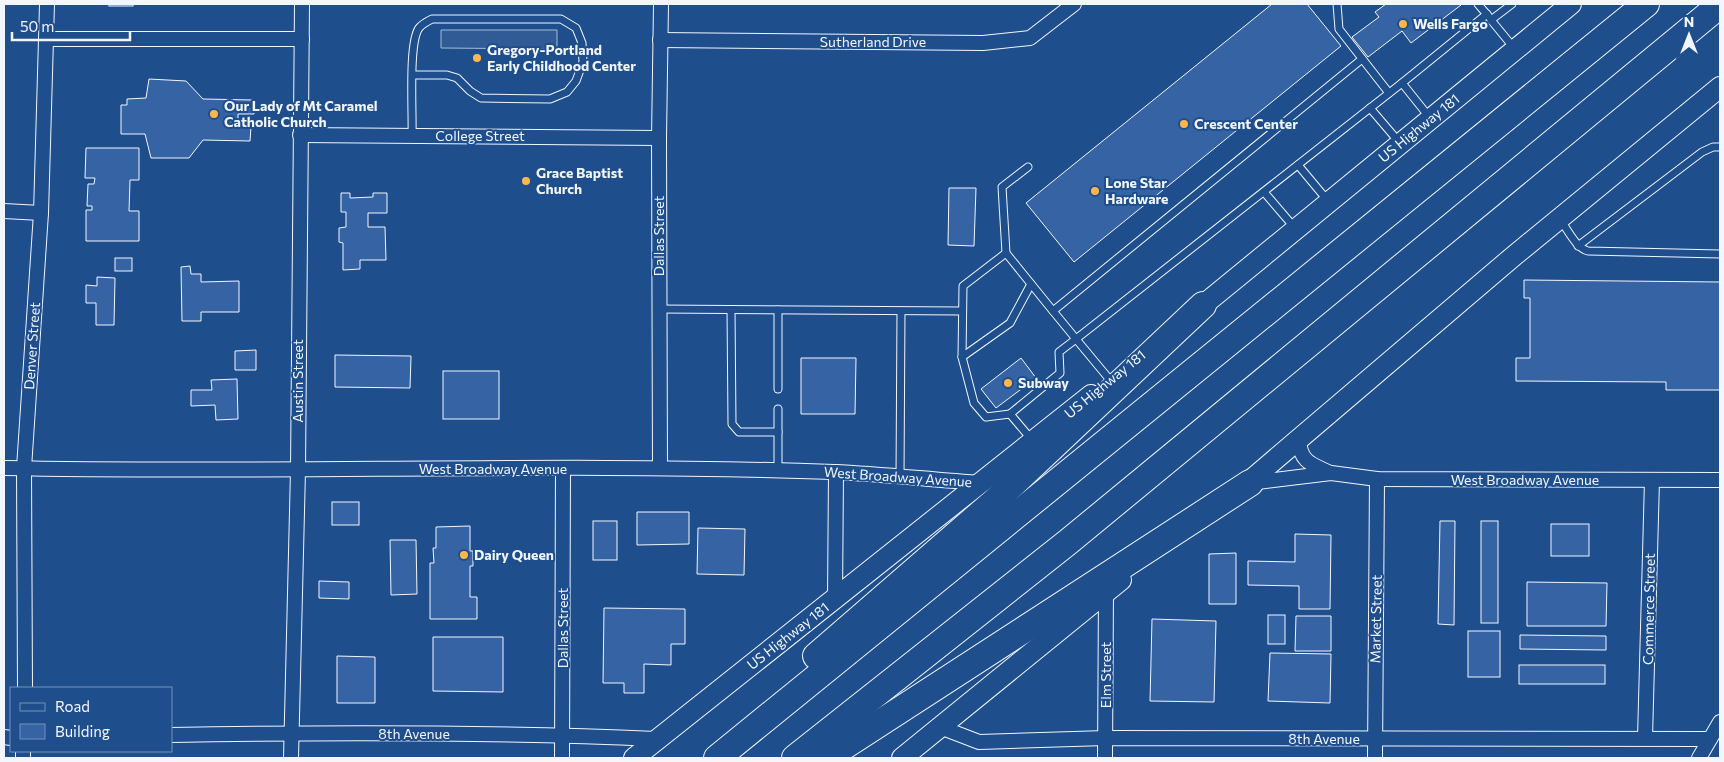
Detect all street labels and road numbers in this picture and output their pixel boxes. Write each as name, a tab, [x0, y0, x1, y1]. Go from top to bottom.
street label: Sutherland Drive	[820, 33, 926, 50]
street label: US Highway 181	[1375, 90, 1463, 165]
street label: College Street	[435, 127, 525, 144]
street label: Dallas Street	[650, 195, 667, 276]
street label: Denver Street	[20, 301, 43, 390]
street label: Austin Street	[289, 339, 306, 423]
street label: US Highway 181	[1061, 346, 1149, 421]
street label: West Broadway Avenue	[419, 460, 567, 477]
street label: West Broadway Avenue	[823, 463, 973, 490]
street label: West Broadway Avenue	[1451, 471, 1599, 488]
street label: Commerce Street	[1639, 553, 1658, 665]
street label: Market Street	[1366, 574, 1385, 664]
street label: Dallas Street	[554, 587, 571, 668]
street label: US Highway 181	[743, 598, 832, 673]
street label: Elm Street	[1097, 642, 1114, 708]
street label: 8th Avenue	[378, 725, 450, 742]
street label: 8th Avenue	[1288, 730, 1360, 747]

